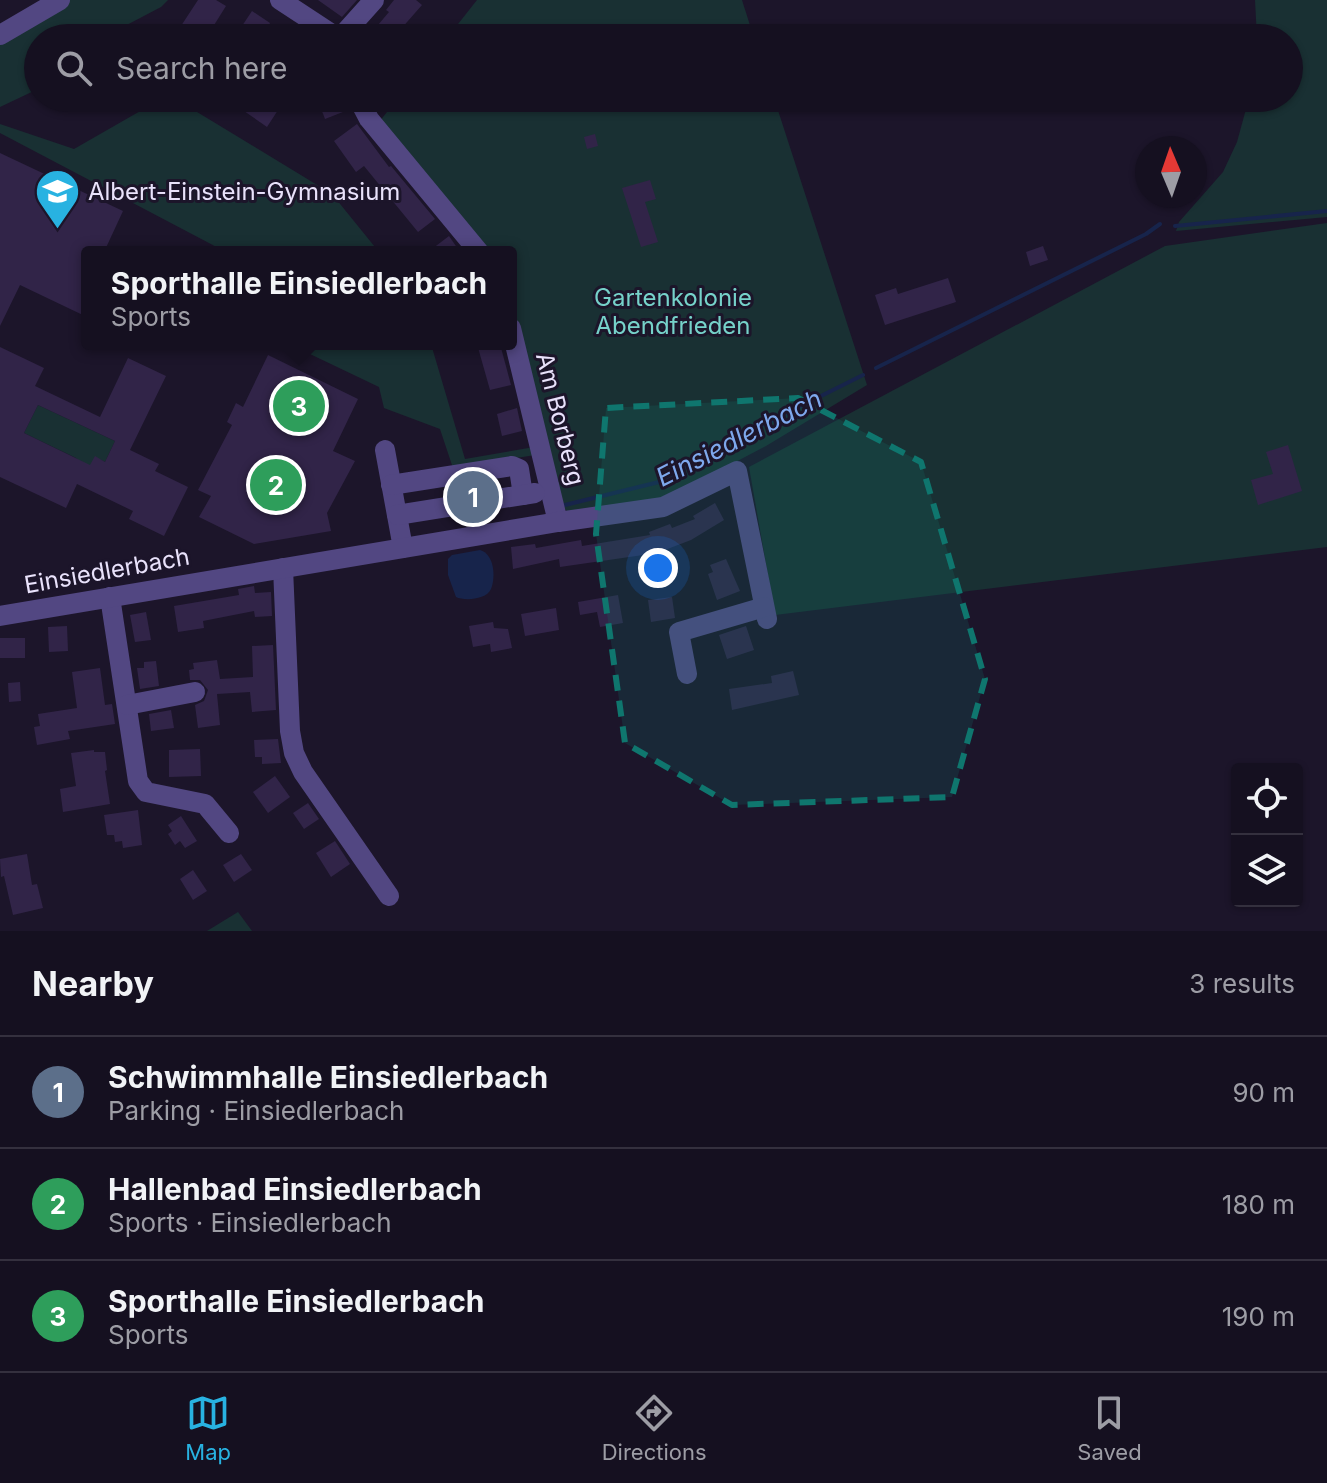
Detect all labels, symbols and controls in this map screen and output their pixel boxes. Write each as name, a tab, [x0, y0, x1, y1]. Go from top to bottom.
search box	[24, 24, 1303, 112]
icon: search	[52, 46, 96, 90]
text: Search here	[116, 50, 288, 86]
north arrow	[1135, 136, 1207, 208]
school or university icon: Albert-Einstein-Gymnasium	[33, 168, 81, 231]
place label: Albert-Einstein-Gymnasium	[88, 177, 400, 206]
popup	[81, 246, 517, 350]
text: Sporthalle Einsiedlerbach	[111, 265, 487, 301]
park label: Gartenkolonie Abendfrieden	[594, 283, 752, 340]
text: Sports	[111, 301, 191, 332]
street label: Am Borberg	[530, 349, 591, 488]
pin: 3	[273, 376, 325, 436]
water label: Einsiedlerbach	[651, 382, 827, 493]
pin: 2	[250, 455, 302, 515]
pin: 1	[447, 467, 499, 527]
street label: Einsiedlerbach	[22, 542, 192, 599]
your location	[638, 548, 678, 588]
map controls	[1231, 763, 1303, 907]
button: locate	[1231, 763, 1303, 835]
button: layers	[1231, 835, 1303, 907]
text: Nearby	[32, 963, 154, 1004]
text: 3 results	[1189, 968, 1295, 999]
text: Schwimmhalle Einsiedlerbach	[108, 1059, 548, 1095]
text: 1	[52, 1077, 64, 1108]
text: 90 m	[1232, 1077, 1295, 1108]
text: Parking · Einsiedlerbach	[108, 1095, 404, 1126]
text: Hallenbad Einsiedlerbach	[108, 1171, 482, 1207]
text: 2	[50, 1189, 66, 1220]
text: 180 m	[1222, 1189, 1295, 1220]
text: Sports · Einsiedlerbach	[108, 1207, 392, 1238]
text: Sporthalle Einsiedlerbach	[108, 1283, 485, 1319]
text: 3	[50, 1301, 66, 1332]
text: 190 m	[1222, 1301, 1295, 1332]
text: Sports	[108, 1319, 188, 1350]
tab: Map	[185, 1391, 231, 1465]
tab: Directions	[602, 1391, 707, 1465]
tab: Saved	[1077, 1391, 1142, 1465]

